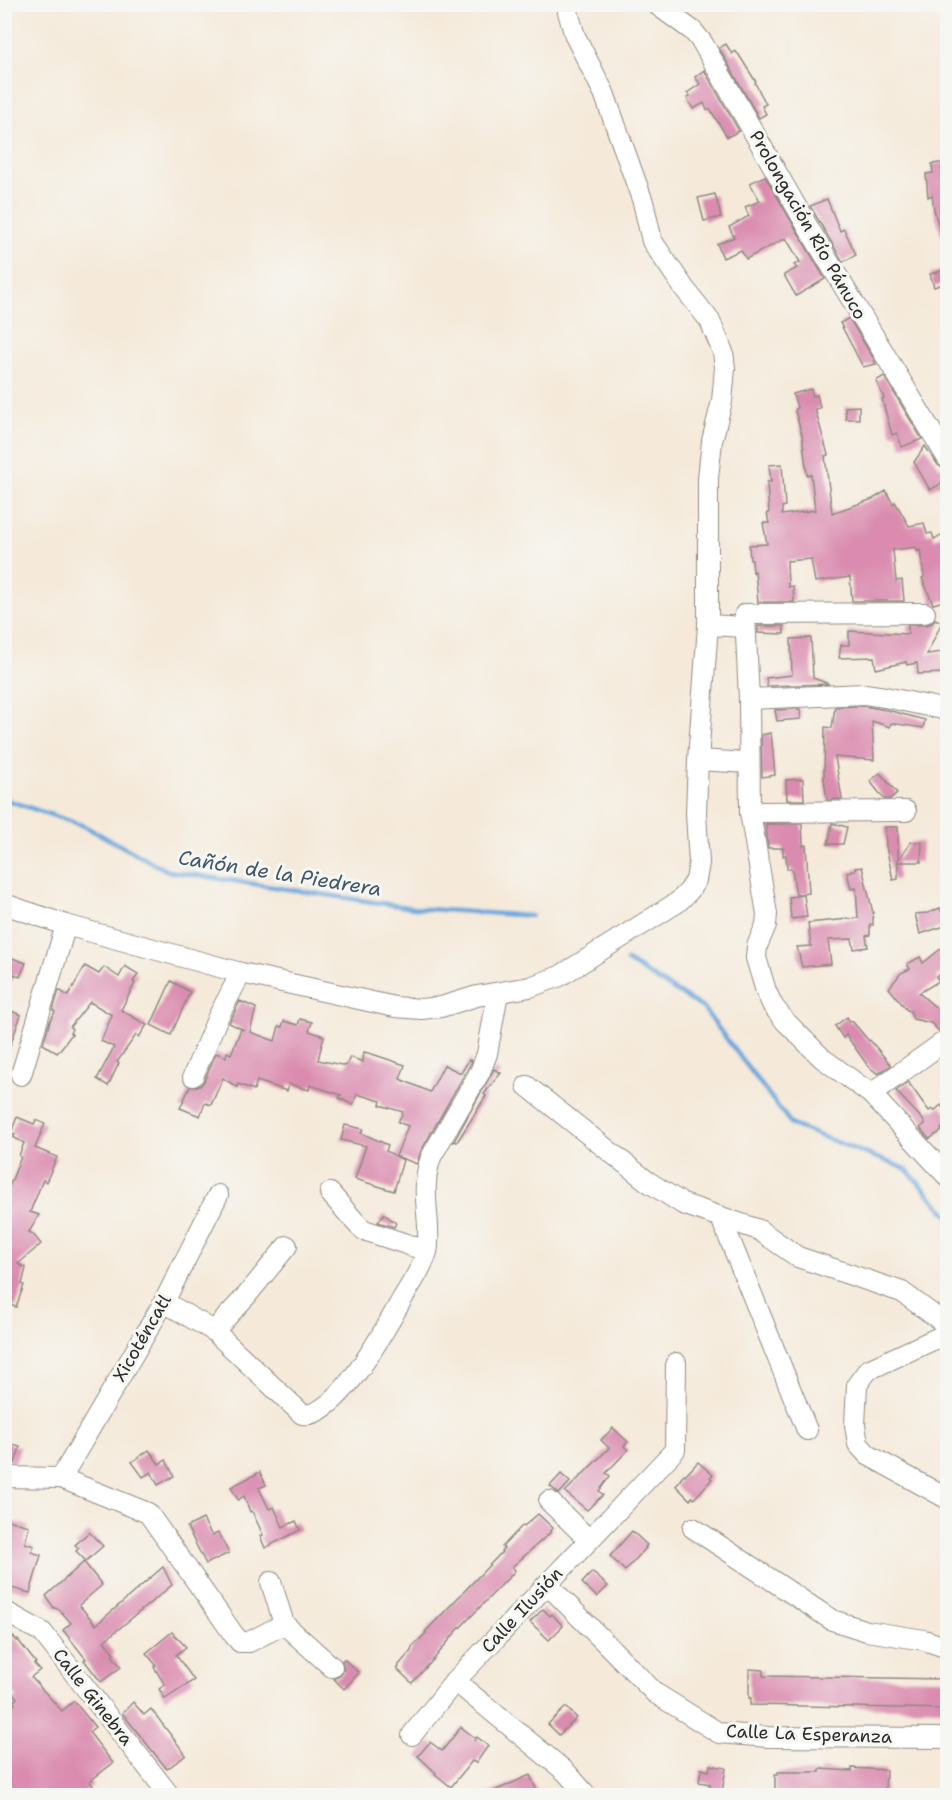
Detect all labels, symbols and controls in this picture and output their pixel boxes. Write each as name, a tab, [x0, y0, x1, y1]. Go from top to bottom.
street label: Prolongación Río Pánuco	[744, 126, 872, 324]
water label: Cañón de la Piedrera	[177, 844, 383, 902]
street label: Xicoténcatl	[107, 1289, 177, 1386]
street label: Calle Ilusión	[476, 1562, 568, 1658]
street label: Calle Ginebra	[47, 1643, 139, 1751]
street label: Calle La Esperanza	[726, 1719, 892, 1749]

